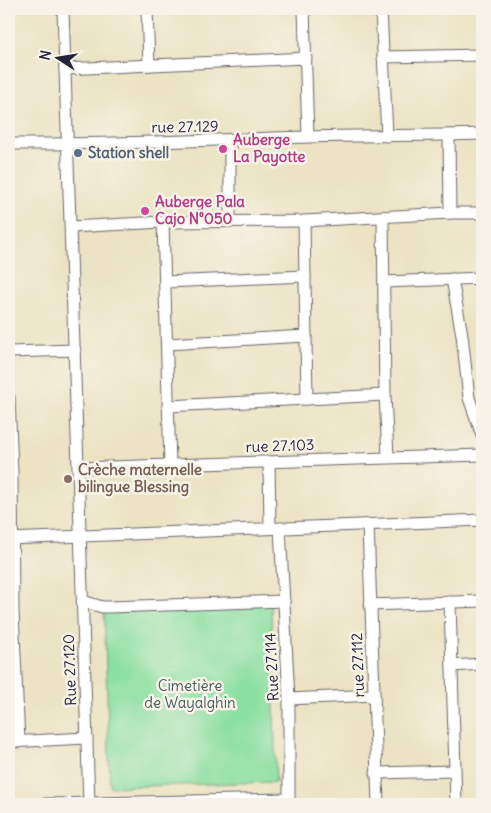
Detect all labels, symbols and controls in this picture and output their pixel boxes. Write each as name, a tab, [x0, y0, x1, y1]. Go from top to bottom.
north arrow	[32, 32, 82, 82]
text: N	[35, 49, 55, 62]
street label: rue 27.129	[151, 116, 219, 137]
place label: Auberge La Payotte	[233, 130, 305, 167]
place label: Station shell	[88, 143, 169, 162]
marker: Auberge La Payotte	[217, 143, 229, 155]
marker: Station shell	[72, 147, 84, 159]
place label: Auberge Pala Cajo N°050	[155, 192, 245, 228]
marker: Auberge Pala Cajo N°050	[139, 205, 151, 217]
street label: rue 27.103	[245, 435, 315, 456]
place label: Crèche maternelle bilingue Blessing	[78, 460, 202, 497]
marker: Crèche maternelle bilingue Blessing	[62, 473, 74, 485]
street label: Rue 27.114	[260, 632, 283, 702]
street label: rue 27.112	[347, 632, 368, 698]
street label: Rue 27.120	[59, 634, 80, 706]
park label: Cimetière de Wayalghin	[144, 676, 236, 712]

